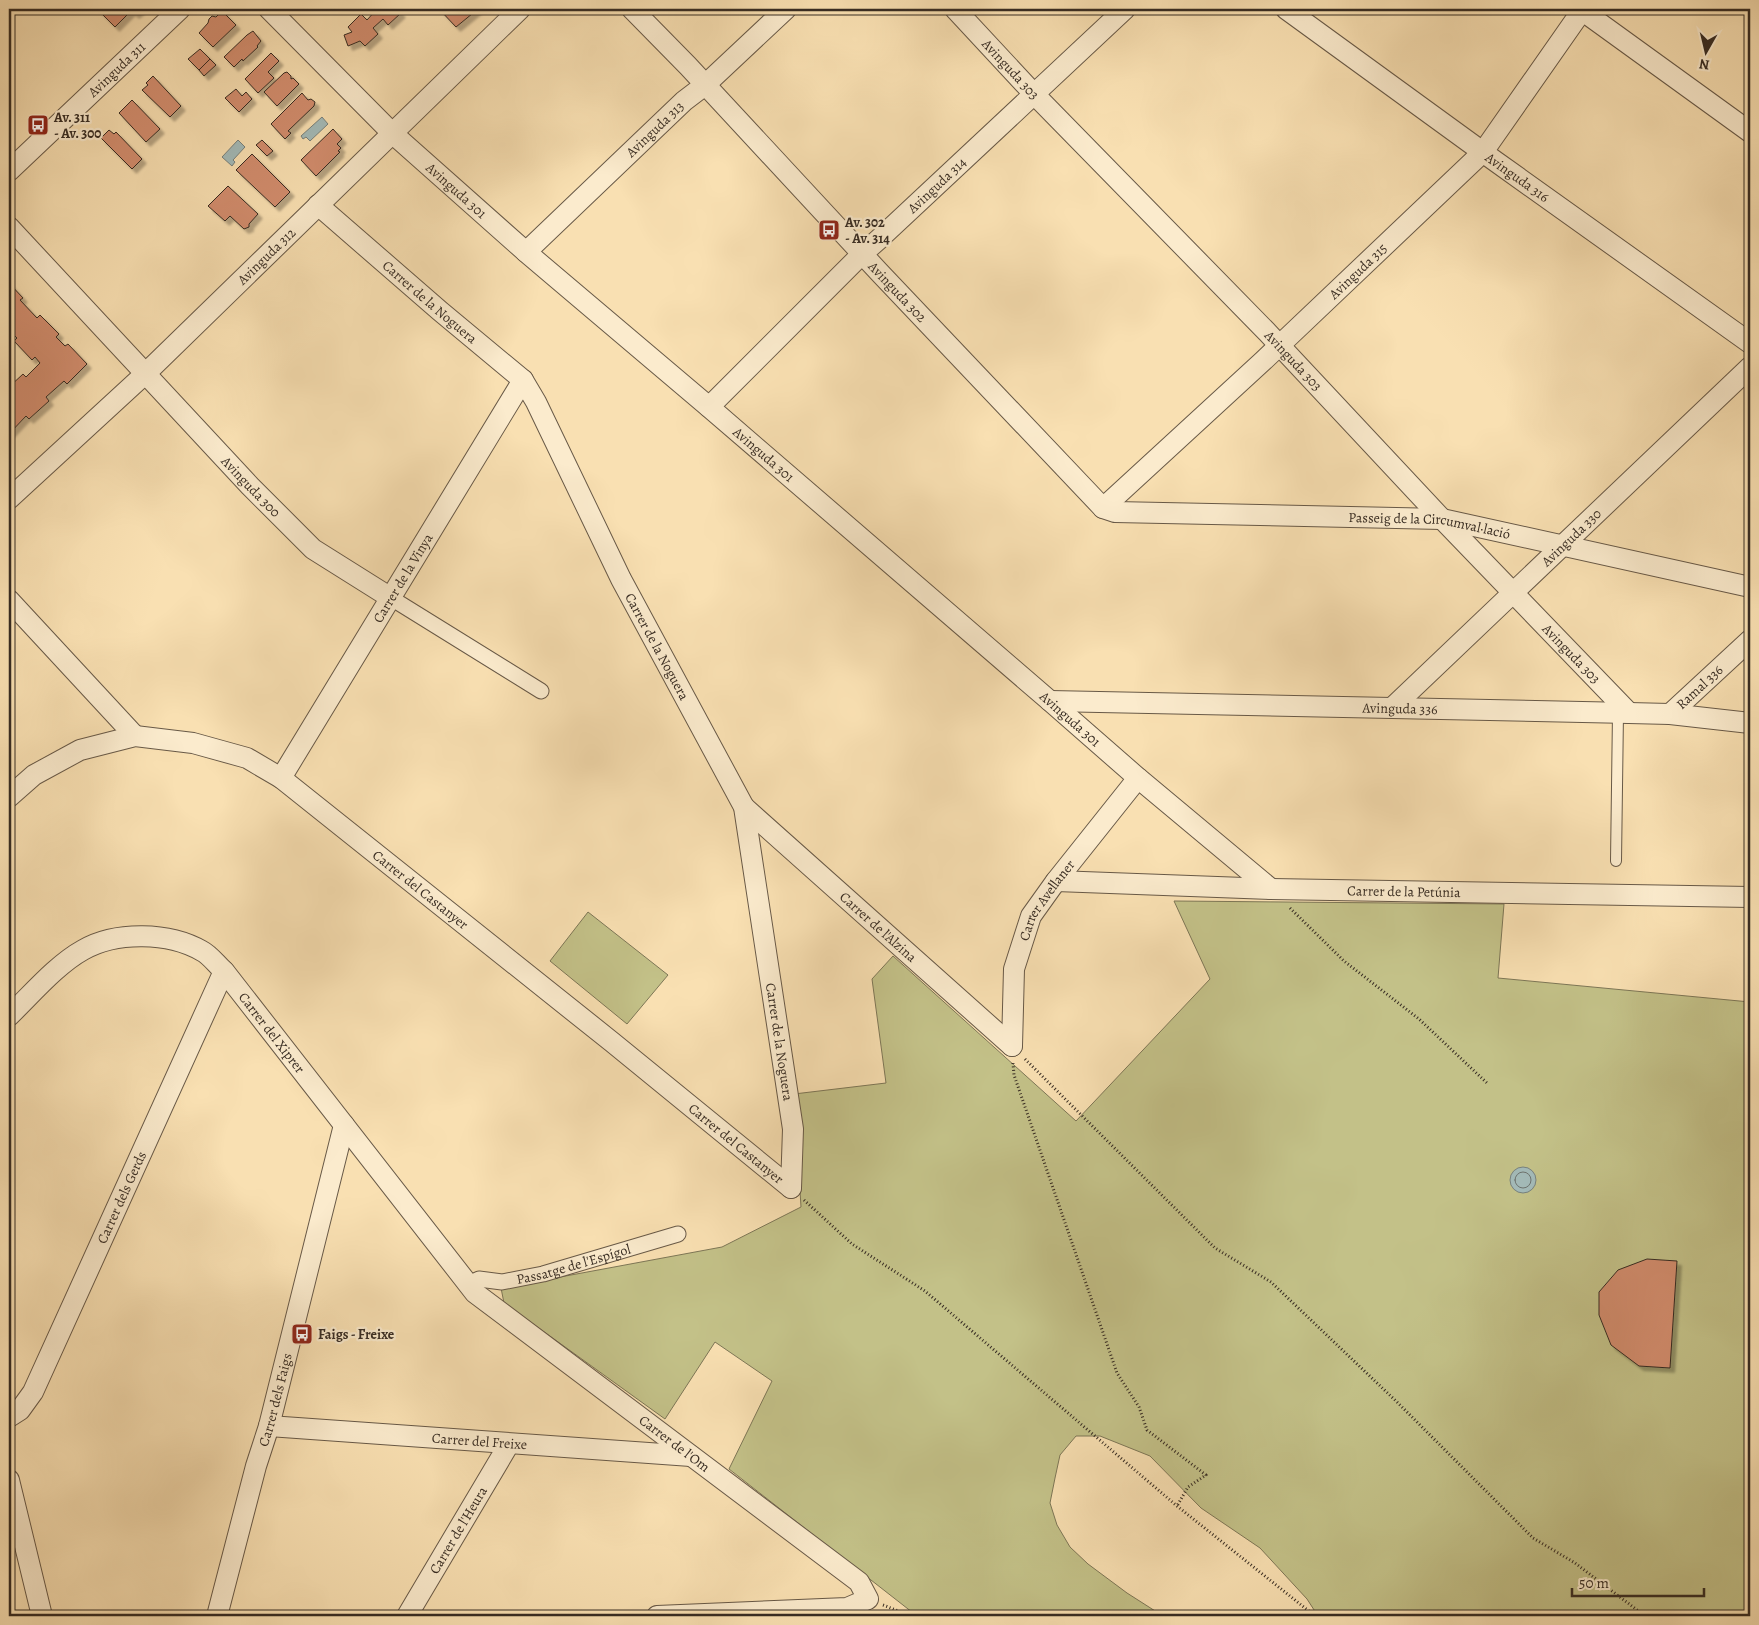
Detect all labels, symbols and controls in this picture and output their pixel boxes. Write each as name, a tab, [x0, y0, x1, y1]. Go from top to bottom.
north arrow	[1682, 28, 1732, 78]
street label: Avinguda 303	[977, 34, 1043, 104]
street label: Avinguda 311	[83, 38, 150, 102]
text: N	[1698, 54, 1711, 74]
street label: Avinguda 313	[621, 97, 688, 162]
place label: Av. 311 - Av. 300	[53, 108, 101, 143]
bus stop icon: Av. 311 - Av. 300	[26, 113, 50, 137]
street label: Avinguda 316	[1481, 147, 1553, 207]
street label: Avinguda 314	[903, 153, 971, 218]
street label: Avinguda 301	[421, 158, 491, 223]
place label: Av. 302 - Av. 314	[844, 213, 890, 248]
bus stop icon: Av. 302 - Av. 314	[817, 218, 841, 242]
street label: Avinguda 312	[233, 223, 300, 290]
street label: Avinguda 315	[1324, 239, 1391, 304]
street label: Carrer de la Noguera	[378, 256, 481, 348]
street label: Avinguda 302	[863, 257, 931, 327]
street label: Avinguda 303	[1260, 326, 1326, 395]
street label: Avinguda 301	[728, 422, 798, 487]
street label: Avinguda 300	[216, 451, 285, 522]
street label: Avinguda 330	[1537, 505, 1606, 572]
street label: Passeig de la Circumval·lació	[1348, 508, 1512, 544]
street label: Carrer de la Vinya	[368, 530, 438, 627]
street label: Carrer de la Noguera	[620, 590, 694, 704]
street label: Avinguda 303	[1537, 619, 1605, 688]
street label: Ramal 336	[1672, 661, 1727, 714]
street label: Avinguda 301	[1035, 687, 1105, 751]
street label: Avinguda 336	[1361, 698, 1438, 719]
street label: Carrer del Castanyer	[369, 846, 473, 934]
street label: Carrer Avellaner	[1015, 855, 1080, 943]
street label: Carrer de la Petúnia	[1347, 881, 1461, 902]
street label: Carrer de l'Alzina	[835, 888, 921, 967]
street label: Carrer de la Noguera	[761, 982, 798, 1103]
street label: Carrer del Xiprer	[234, 988, 310, 1078]
street label: Carrer del Castanyer	[684, 1099, 788, 1189]
street label: Carrer dels Gerds	[93, 1148, 151, 1247]
street label: Passatge de l'Espígol	[515, 1239, 633, 1289]
bus stop icon: Faigs - Freixe	[290, 1322, 314, 1346]
place label: Faigs - Freixe	[318, 1325, 395, 1344]
street label: Carrer dels Faigs	[254, 1351, 297, 1449]
street label: Carrer de l'Om	[635, 1411, 714, 1477]
street label: Carrer del Freixe	[431, 1429, 528, 1454]
street label: Carrer de l'Heura	[425, 1483, 492, 1578]
scale bar	[1572, 1565, 1704, 1597]
text: 50 m	[1579, 1573, 1609, 1593]

